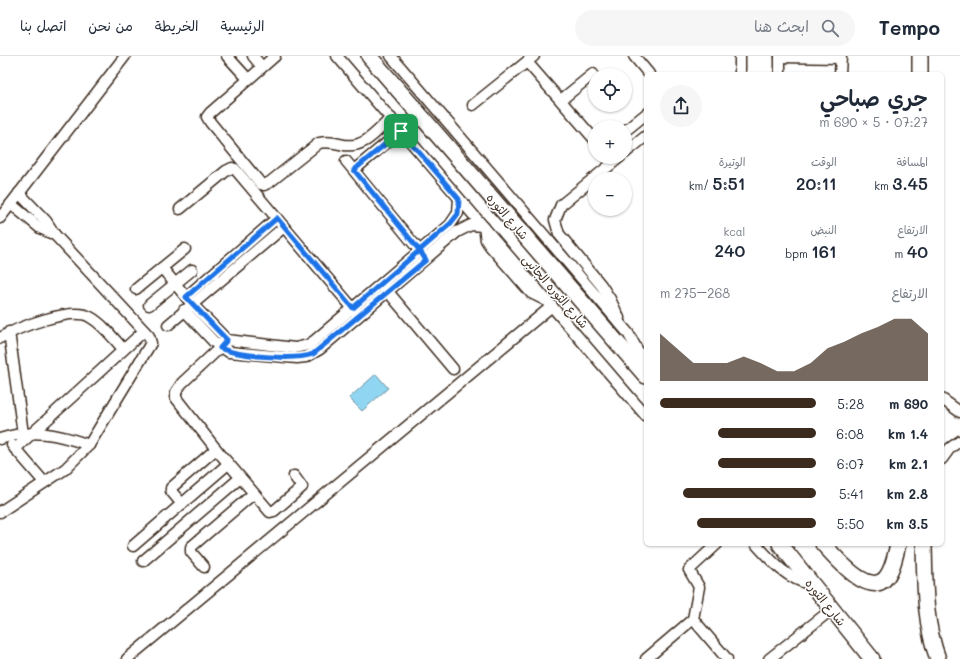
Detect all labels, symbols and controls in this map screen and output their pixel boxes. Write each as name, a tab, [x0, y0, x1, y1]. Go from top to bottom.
search box	[575, 10, 855, 46]
text: Tempo	[879, 15, 940, 40]
text: اتصل بنا	[20, 16, 66, 35]
text: من نحن	[88, 16, 133, 35]
text: الخريطة	[155, 16, 199, 35]
text: الرئيسية	[221, 16, 264, 35]
text: ابحث هنا	[754, 16, 809, 36]
icon: search	[819, 17, 841, 39]
map controls	[588, 68, 632, 216]
button: locate	[588, 68, 632, 112]
text: جري صباحي	[820, 83, 928, 112]
button: share	[660, 85, 702, 127]
text: 07:27 · 5 × 690 m	[819, 113, 928, 130]
pin	[384, 114, 418, 148]
icon: arrive	[390, 120, 412, 142]
button: +	[588, 120, 632, 164]
text: الوتيرة	[719, 154, 745, 169]
text: الوقت	[811, 154, 837, 169]
text: المسافة	[897, 154, 928, 169]
button: −	[588, 172, 632, 216]
text: 5:51	[713, 172, 745, 194]
text: 20:11	[796, 172, 837, 194]
text: 3.45	[892, 172, 928, 194]
text: /km	[689, 178, 713, 193]
text: km	[874, 178, 892, 193]
street label: شارع الثوره	[482, 190, 532, 244]
text: النبض	[810, 222, 837, 237]
text: الارتفاع	[897, 222, 928, 237]
text: kcal	[723, 224, 745, 239]
text: 240	[715, 239, 745, 261]
text: 161	[811, 240, 837, 262]
text: 40	[907, 240, 928, 262]
text: bpm	[785, 246, 811, 261]
text: m	[894, 246, 907, 261]
street label: شارع الثوره الجانبى	[518, 251, 592, 333]
text: 268–275 m	[660, 284, 730, 301]
text: الارتفاع	[892, 284, 928, 301]
text: 5:28	[837, 395, 864, 412]
text: 690 m	[889, 395, 928, 412]
text: 6:08	[836, 425, 864, 442]
text: 1.4 km	[888, 425, 928, 442]
text: 6:07	[837, 455, 864, 472]
text: 2.1 km	[889, 455, 928, 472]
text: 5:41	[839, 485, 864, 502]
text: 2.8 km	[887, 485, 928, 502]
text: 5:50	[837, 515, 864, 532]
text: 3.5 km	[887, 515, 928, 532]
street label: شارع الثوره	[801, 575, 850, 630]

